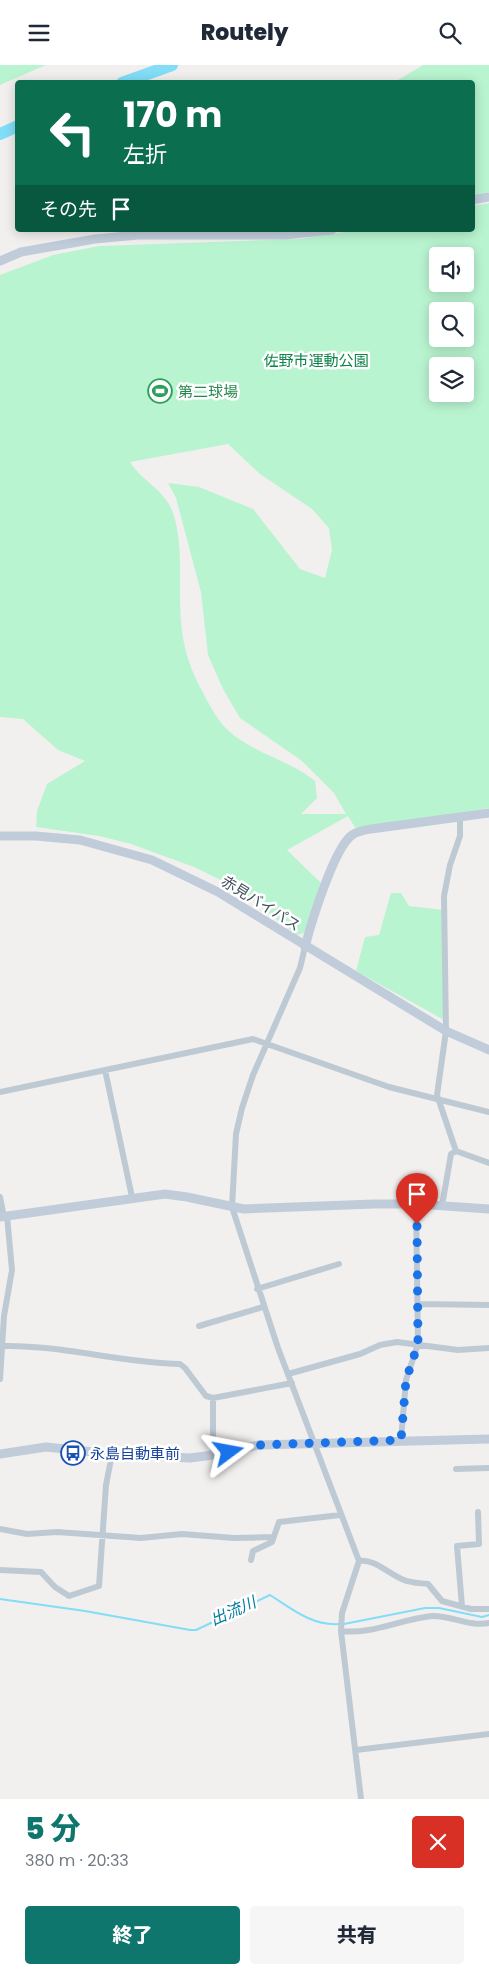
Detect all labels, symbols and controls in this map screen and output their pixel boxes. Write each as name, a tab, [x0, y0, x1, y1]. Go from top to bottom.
text: Routely	[201, 17, 288, 48]
icon: menu	[25, 19, 53, 47]
icon: search	[436, 19, 464, 47]
text: 170 m	[123, 90, 222, 139]
icon: left	[40, 100, 105, 165]
text: 左折	[123, 139, 167, 170]
icon: arrive	[107, 195, 135, 223]
text: その先	[40, 196, 97, 223]
map controls	[429, 247, 474, 402]
button: sound	[429, 247, 474, 292]
button: search	[429, 302, 474, 347]
park label: 佐野市運動公園	[263, 350, 369, 371]
button: layers	[429, 357, 474, 402]
sports icon: 第二球場	[147, 378, 173, 404]
place label: 第二球場	[178, 381, 238, 402]
street label: 赤見バイパス	[217, 870, 305, 936]
pin	[396, 1173, 438, 1224]
icon: arrive	[403, 1180, 431, 1208]
position arrow	[202, 1425, 254, 1477]
bus stop icon: 永島自動車前	[60, 1440, 86, 1466]
place label: 永島自動車前	[90, 1443, 180, 1464]
water label: 出流川	[206, 1590, 261, 1631]
text: 5 分	[25, 1807, 80, 1850]
button: close	[412, 1816, 464, 1868]
text: 380 m · 20:33	[25, 1849, 129, 1872]
button: 終了	[25, 1906, 240, 1964]
button: 共有	[250, 1906, 464, 1964]

